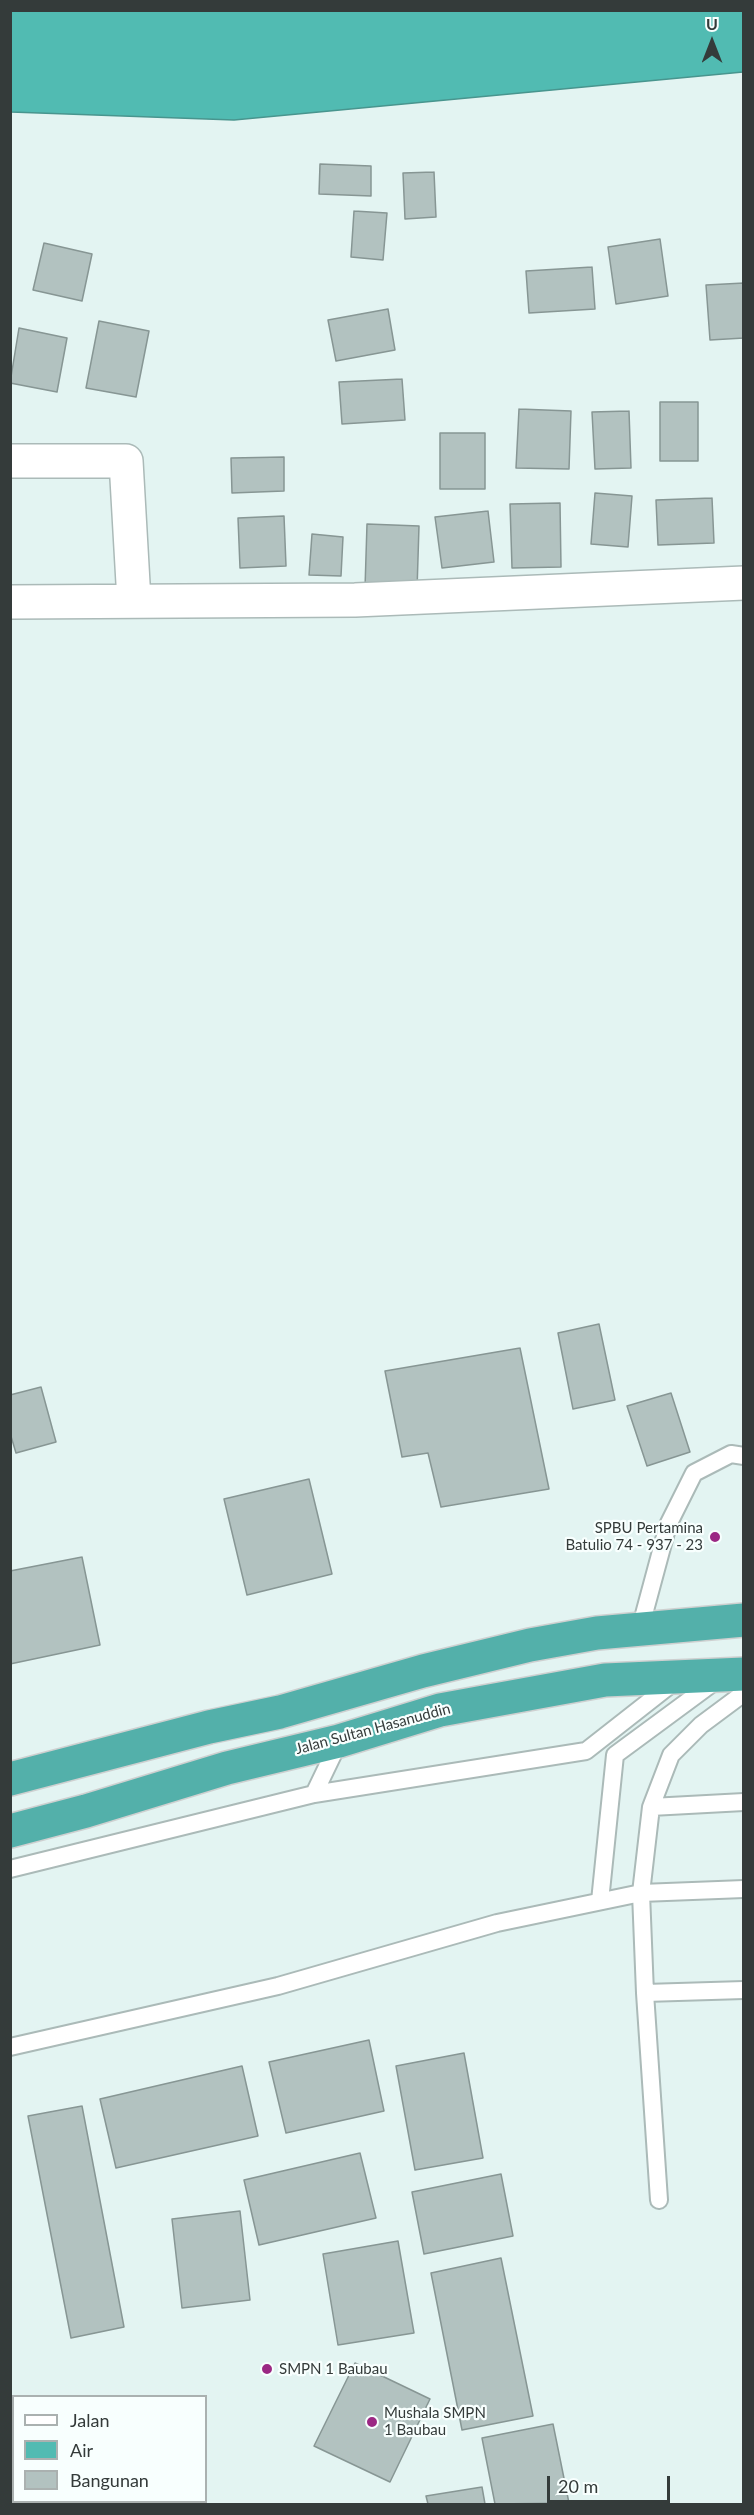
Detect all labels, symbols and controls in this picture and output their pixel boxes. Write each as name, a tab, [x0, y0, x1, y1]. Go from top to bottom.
north arrow	[682, 12, 742, 72]
text: U	[706, 14, 718, 33]
place label: SPBU Pertamina Batulio 74 - 937 - 23	[565, 1519, 703, 1554]
marker: SPBU Pertamina Batulio 74 - 937 - 23	[708, 1530, 722, 1544]
street label: Jalan Sultan Hasanuddin	[294, 1700, 452, 1758]
place label: SMPN 1 Baubau	[279, 2360, 388, 2378]
marker: SMPN 1 Baubau	[260, 2362, 274, 2376]
legend	[12, 2395, 207, 2503]
place label: Mushala SMPN 1 Baubau	[384, 2404, 486, 2439]
text: Jalan	[70, 2409, 109, 2431]
marker: Mushala SMPN 1 Baubau	[365, 2415, 379, 2429]
text: Air	[70, 2439, 93, 2461]
scale bar	[550, 2464, 673, 2502]
text: Bangunan	[70, 2469, 149, 2491]
text: 20 m	[558, 2475, 598, 2497]

